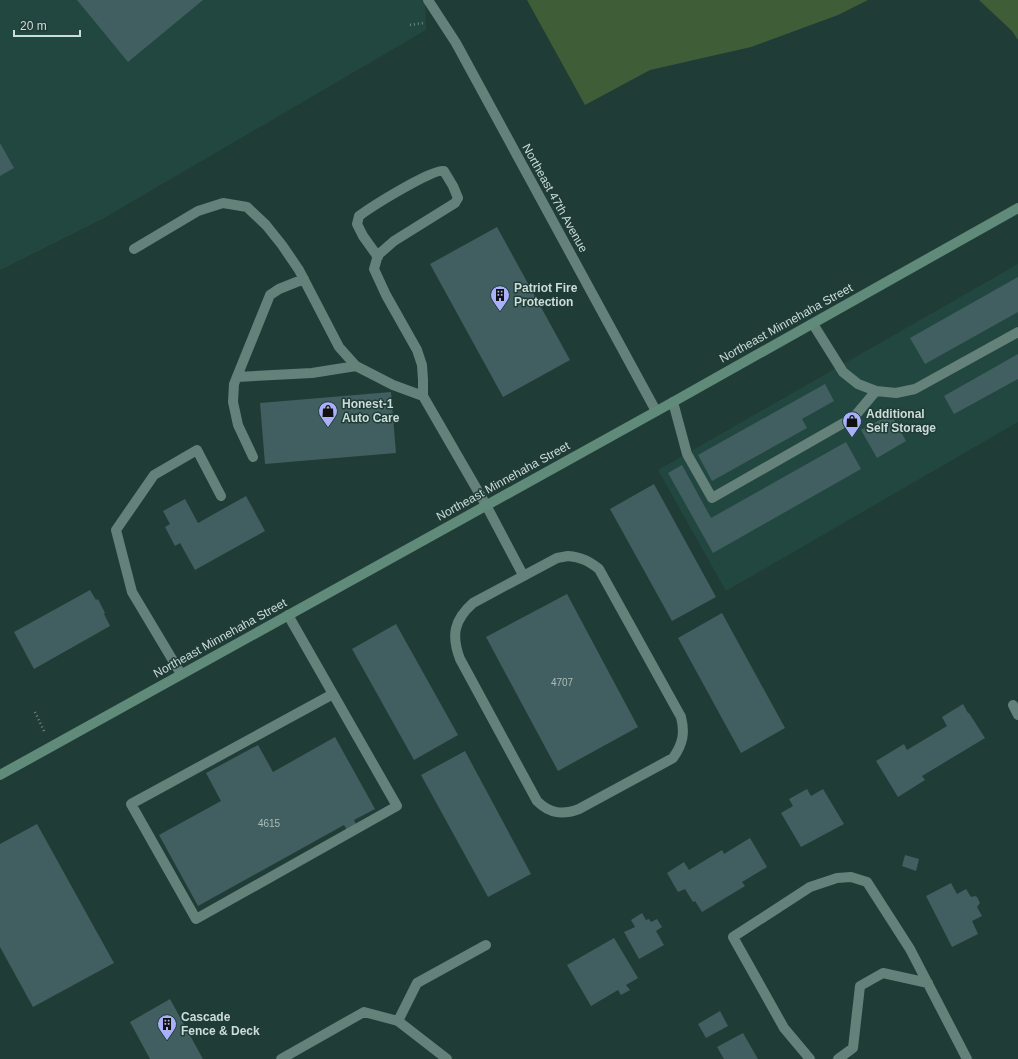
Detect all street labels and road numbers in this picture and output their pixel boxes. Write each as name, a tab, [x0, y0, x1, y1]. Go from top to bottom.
street label: Northeast 47th Avenue	[519, 141, 591, 255]
street label: Northeast Minnehaha Street	[717, 280, 856, 366]
street label: Northeast Minnehaha Street	[434, 438, 573, 524]
street label: Northeast Minnehaha Street	[151, 595, 290, 681]

